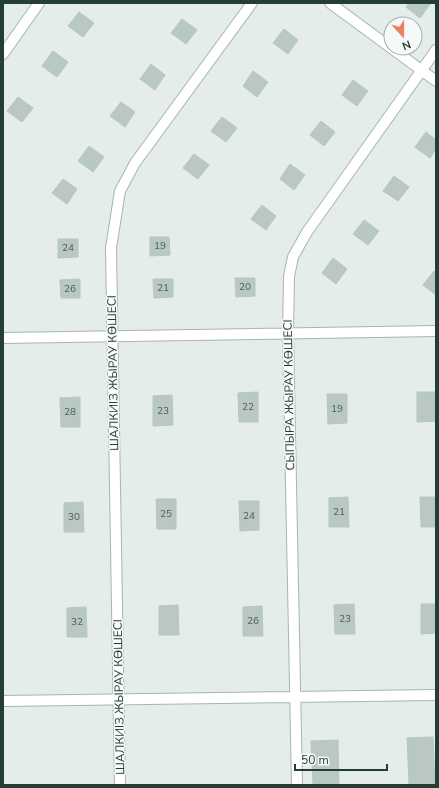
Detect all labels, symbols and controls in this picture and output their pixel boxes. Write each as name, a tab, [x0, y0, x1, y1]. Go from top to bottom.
north arrow	[383, 16, 423, 56]
text: N	[400, 36, 413, 53]
house number: 19	[154, 239, 166, 253]
house number: 24	[62, 241, 74, 255]
house number: 20	[239, 280, 251, 294]
house number: 21	[157, 281, 169, 295]
house number: 26	[64, 282, 76, 296]
street label: ШАЛКИІЗ ЖЫРАУ КӨШЕСІ	[104, 295, 122, 451]
street label: СЫПЫРА ЖЫРАУ КӨШЕСІ	[280, 319, 298, 471]
house number: 22	[242, 400, 254, 414]
house number: 19	[331, 402, 343, 416]
house number: 23	[157, 404, 169, 418]
house number: 28	[64, 405, 76, 419]
house number: 21	[333, 505, 345, 519]
house number: 25	[160, 507, 172, 521]
house number: 24	[243, 509, 255, 523]
house number: 30	[68, 510, 80, 524]
house number: 23	[339, 612, 351, 626]
house number: 26	[247, 614, 259, 628]
house number: 32	[71, 615, 83, 629]
street label: ШАЛКИІЗ ЖЫРАУ КӨШЕСІ	[110, 619, 128, 775]
scale bar	[295, 746, 387, 772]
text: 50 m	[301, 752, 329, 768]

